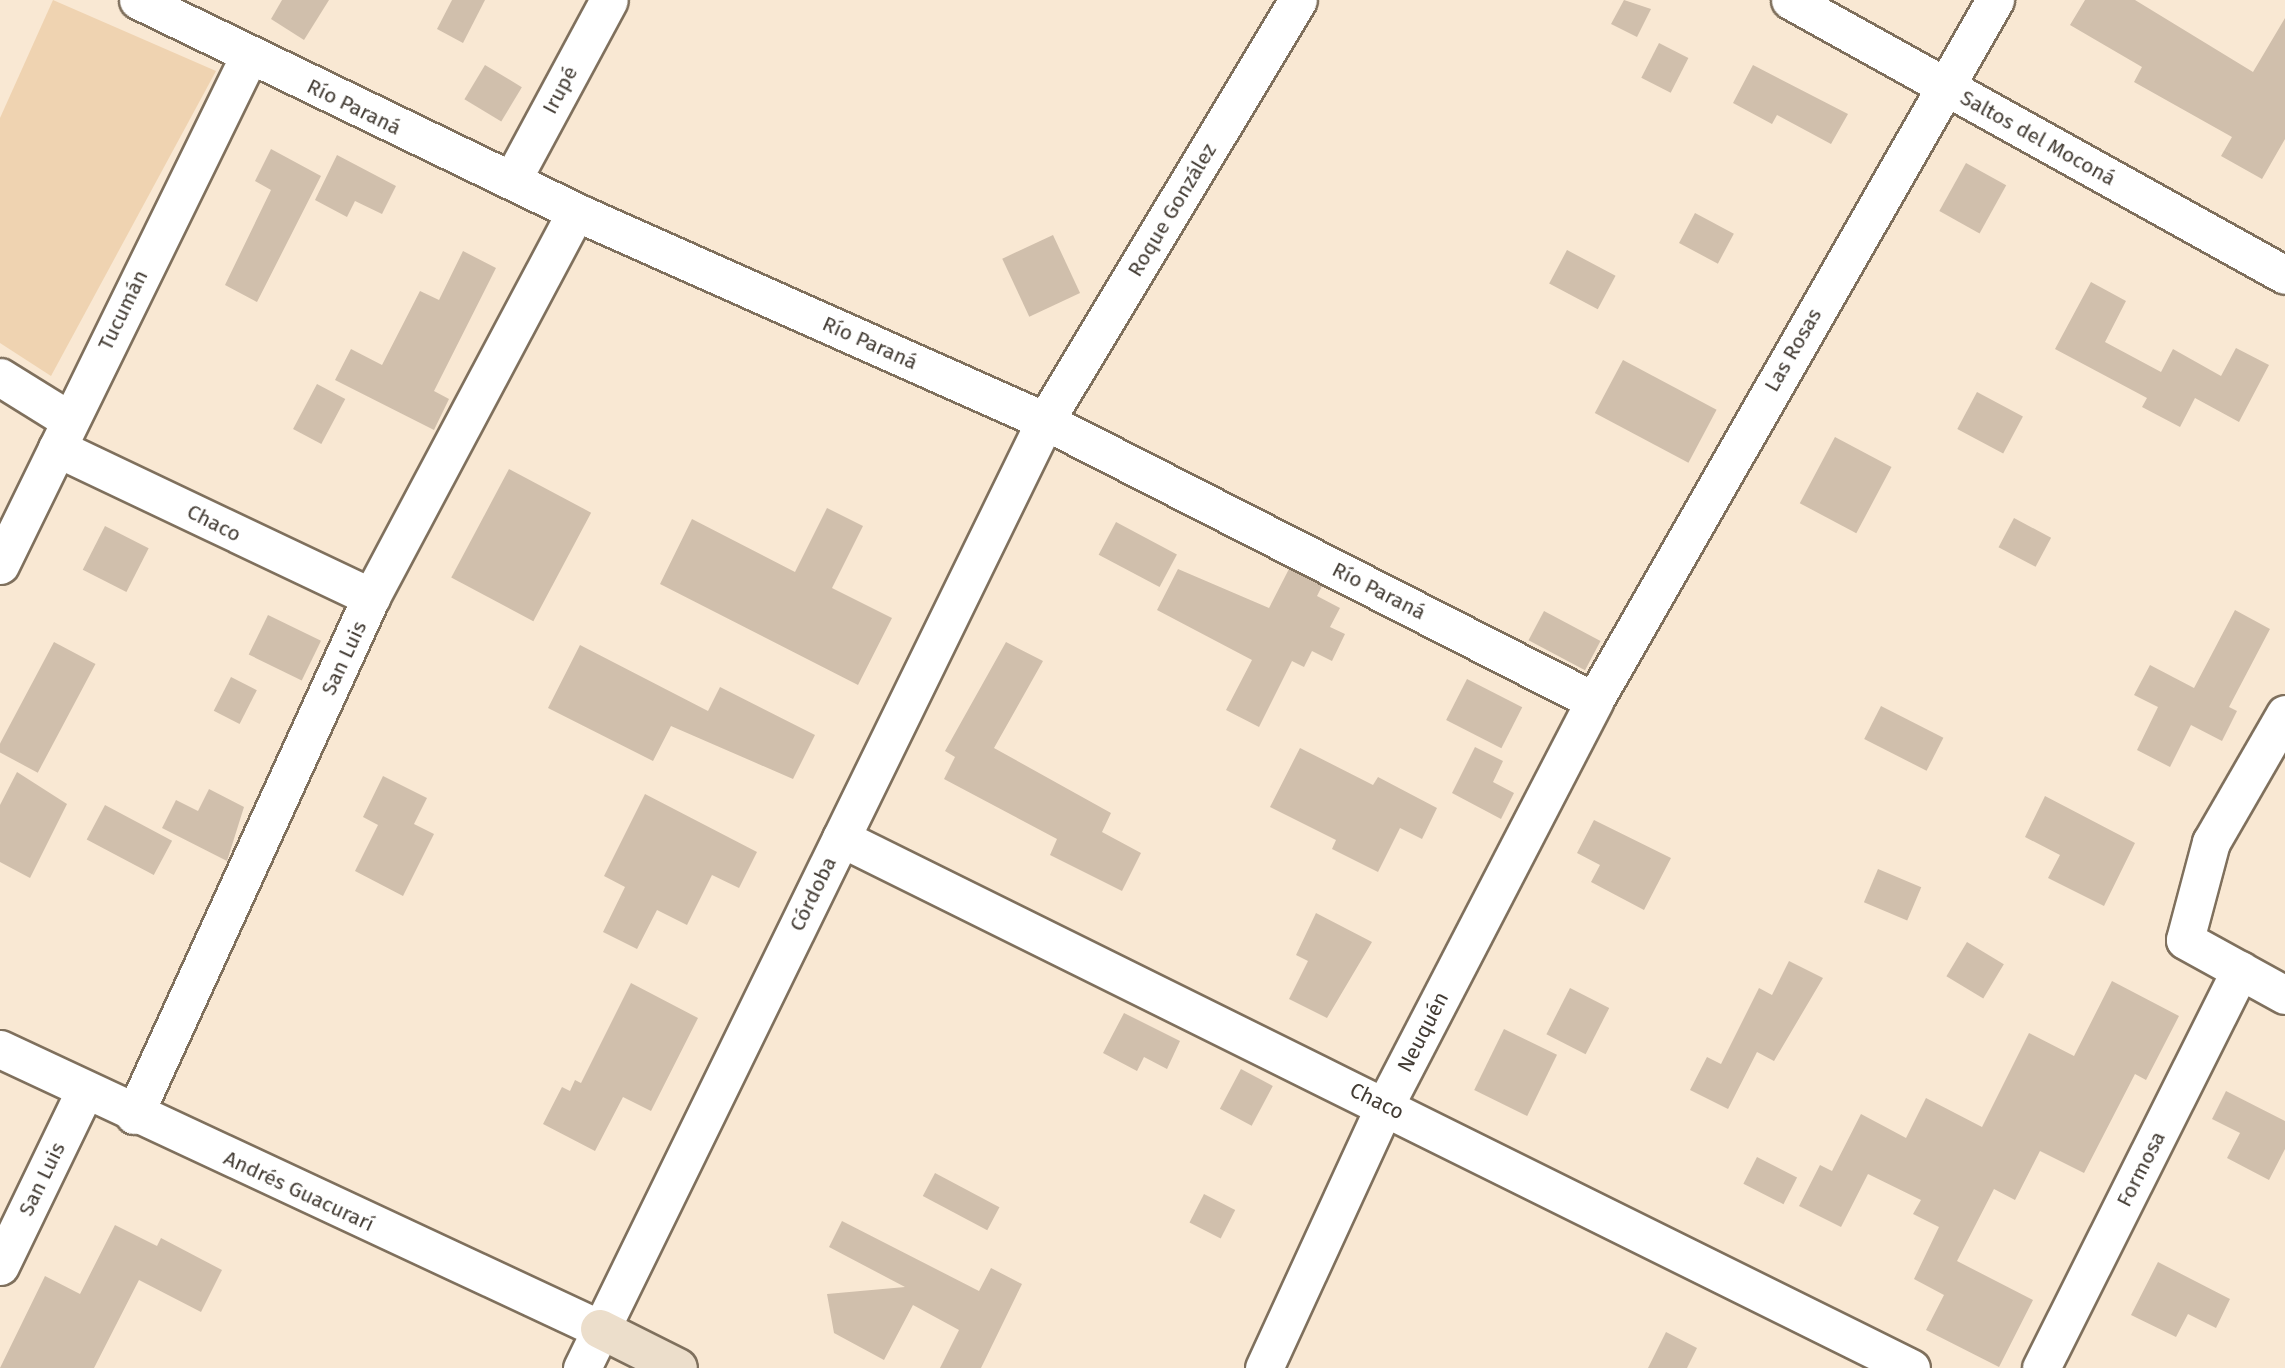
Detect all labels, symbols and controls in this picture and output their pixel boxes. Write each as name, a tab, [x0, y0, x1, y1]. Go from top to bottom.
street label: Irupé	[537, 62, 583, 118]
street label: Río Paraná	[303, 73, 405, 141]
street label: Saltos del Moconá	[1956, 85, 2120, 191]
street label: Roque González	[1122, 139, 1222, 281]
street label: Tucumán	[93, 266, 153, 354]
street label: Las Rosas	[1759, 304, 1827, 396]
street label: Río Paraná	[819, 311, 921, 375]
street label: Chaco	[183, 499, 245, 547]
street label: Río Paraná	[1328, 557, 1430, 625]
street label: San Luis	[316, 617, 372, 699]
street label: Córdoba	[784, 853, 842, 935]
street label: Neuquén	[1392, 988, 1454, 1076]
street label: Chaco	[1346, 1077, 1408, 1125]
street label: Formosa	[2111, 1127, 2171, 1211]
street label: San Luis	[13, 1138, 71, 1220]
street label: Andrés Guacurarí	[220, 1145, 378, 1237]

